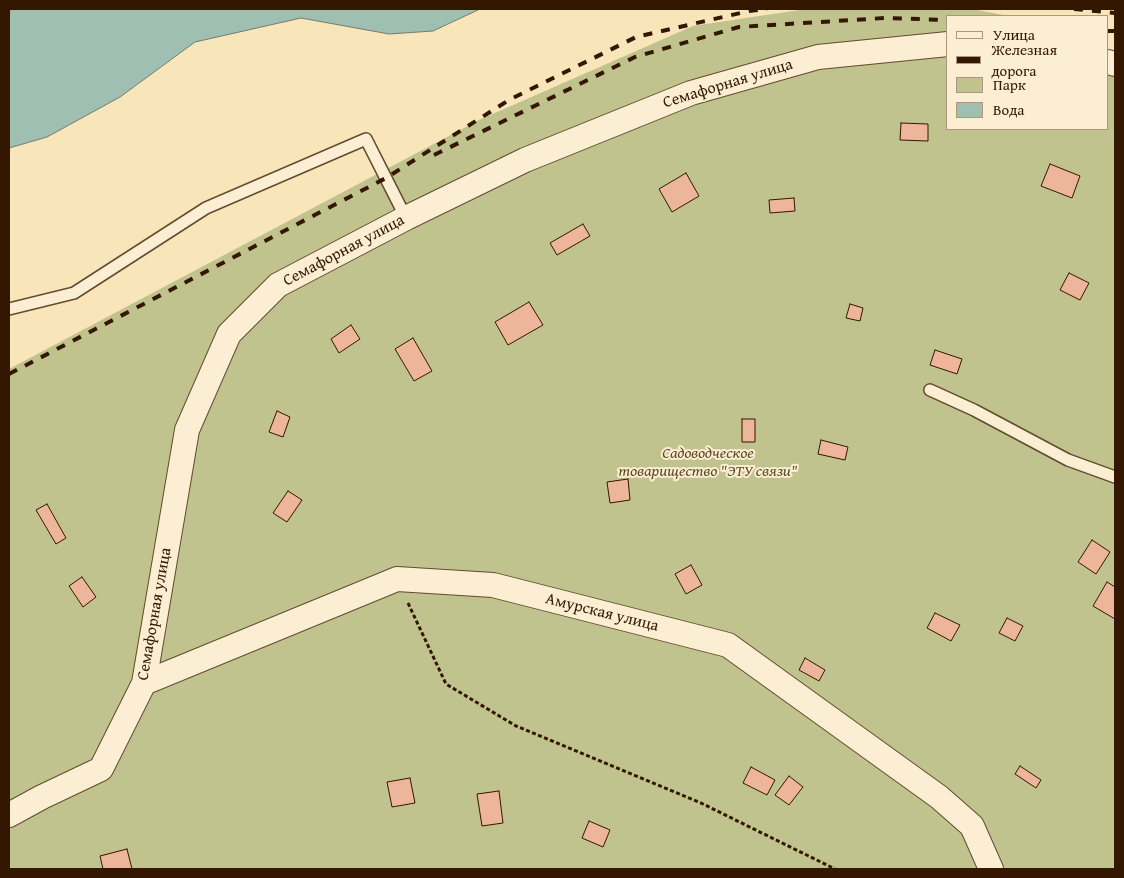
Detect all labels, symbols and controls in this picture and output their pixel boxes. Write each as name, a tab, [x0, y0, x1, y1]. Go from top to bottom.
legend	[946, 15, 1109, 130]
text: Улица	[993, 24, 1035, 45]
text: Железная дорога	[991, 39, 1057, 81]
street label: Семафорная улица	[661, 55, 795, 113]
text: Парк	[993, 74, 1026, 95]
text: Вода	[993, 99, 1024, 120]
street label: Семафорная улица	[280, 211, 408, 291]
park label: Садоводческое товарищество "ЭТУ связи"	[619, 444, 797, 482]
street label: Семафорная улица	[134, 546, 176, 682]
street label: Амурская улица	[543, 590, 661, 636]

